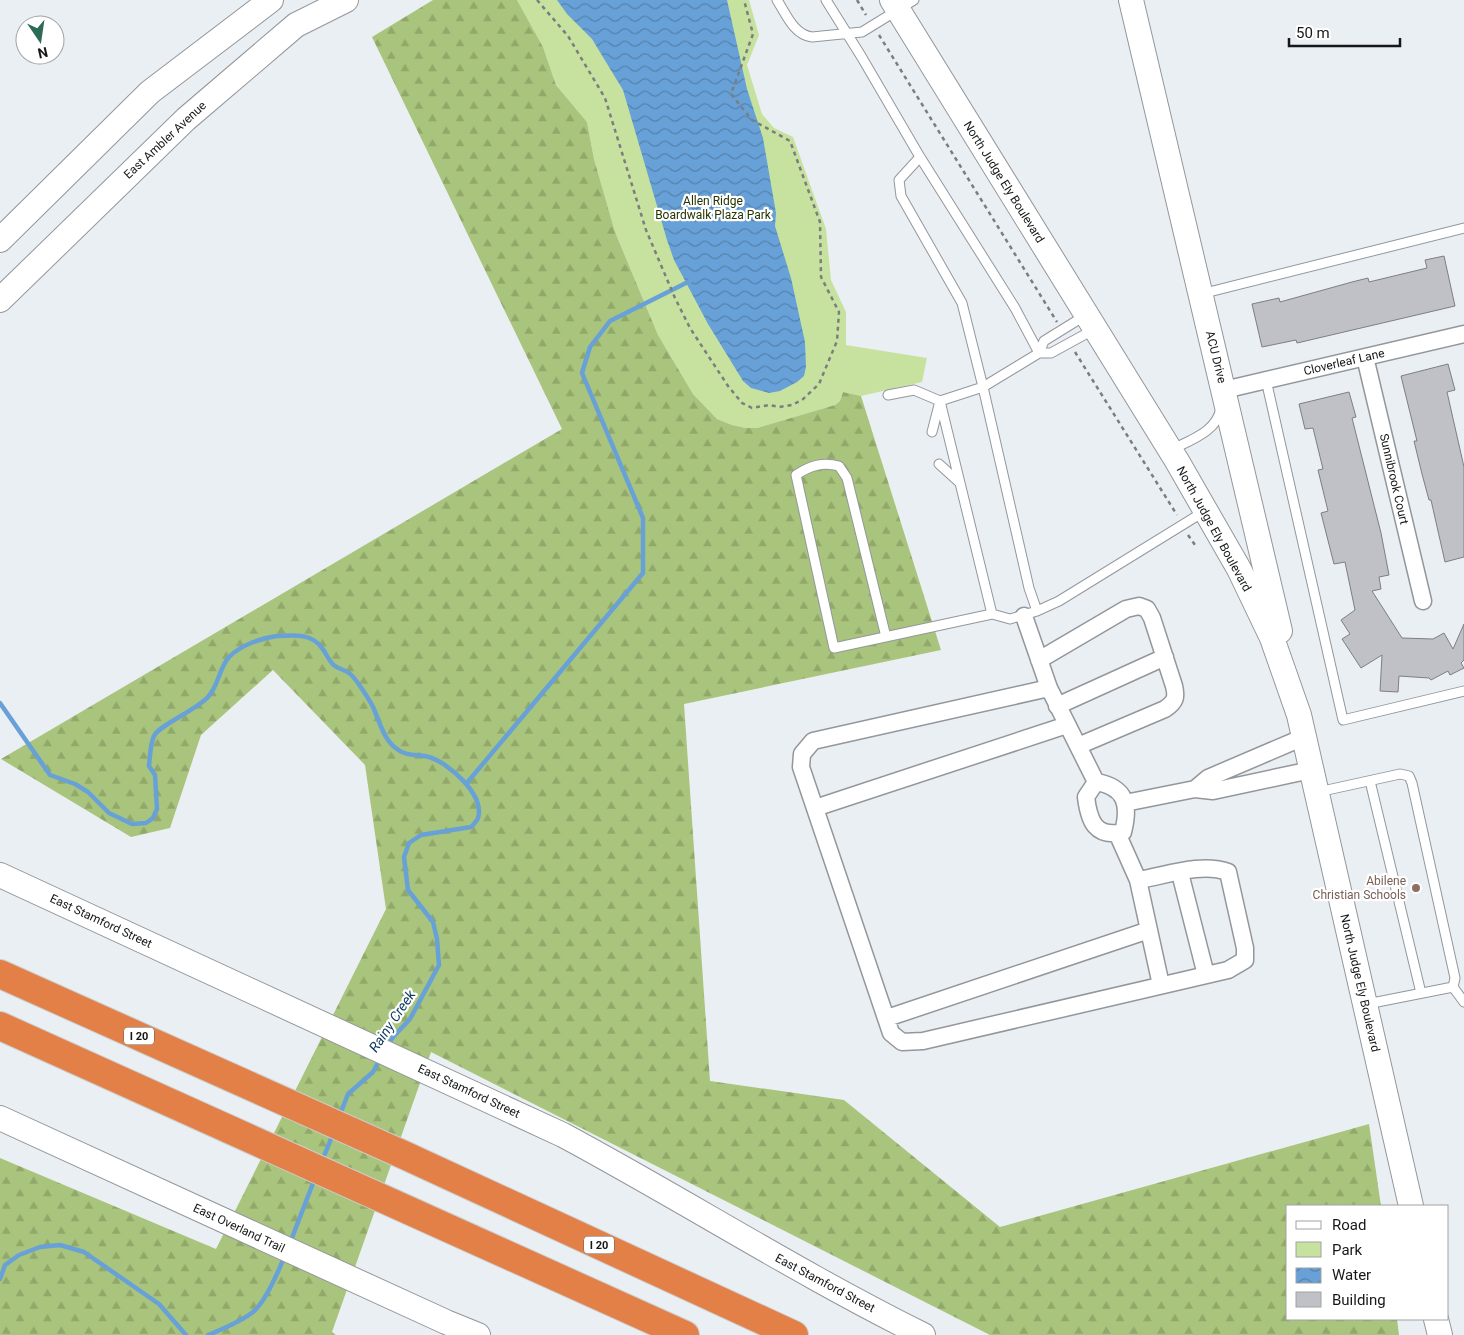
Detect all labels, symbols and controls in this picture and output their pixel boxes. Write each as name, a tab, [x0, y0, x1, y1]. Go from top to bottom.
north arrow	[15, 15, 65, 65]
scale bar	[1289, 15, 1400, 47]
text: 50 m	[1296, 24, 1330, 42]
text: N	[36, 44, 50, 62]
street label: East Ambler Avenue	[121, 98, 209, 182]
street label: North Judge Ely Boulevard	[961, 119, 1047, 245]
park label: Allen Ridge Boardwalk Plaza Park	[655, 194, 772, 222]
street label: ACU Drive	[1203, 329, 1229, 385]
street label: Cloverleaf Lane	[1302, 346, 1386, 378]
street label: Sunnibrook Court	[1377, 432, 1411, 526]
street label: North Judge Ely Boulevard	[1174, 464, 1254, 594]
place label: Abilene Christian Schools	[1313, 874, 1406, 902]
marker: Abilene Christian Schools	[1410, 882, 1422, 894]
street label: East Stamford Street	[48, 891, 154, 951]
street label: North Judge Ely Boulevard	[1337, 913, 1383, 1053]
water label: Rainy Creek	[366, 986, 419, 1055]
road number: I 20	[124, 1028, 154, 1044]
street label: East Stamford Street	[416, 1061, 522, 1121]
street label: East Overland Trail	[191, 1201, 287, 1255]
legend	[1286, 1205, 1449, 1320]
text: Road	[1332, 1216, 1366, 1234]
road number: I 20	[584, 1236, 614, 1254]
text: Park	[1332, 1241, 1363, 1259]
street label: East Stamford Street	[773, 1251, 877, 1315]
text: Water	[1332, 1266, 1371, 1284]
text: Building	[1332, 1291, 1386, 1309]

